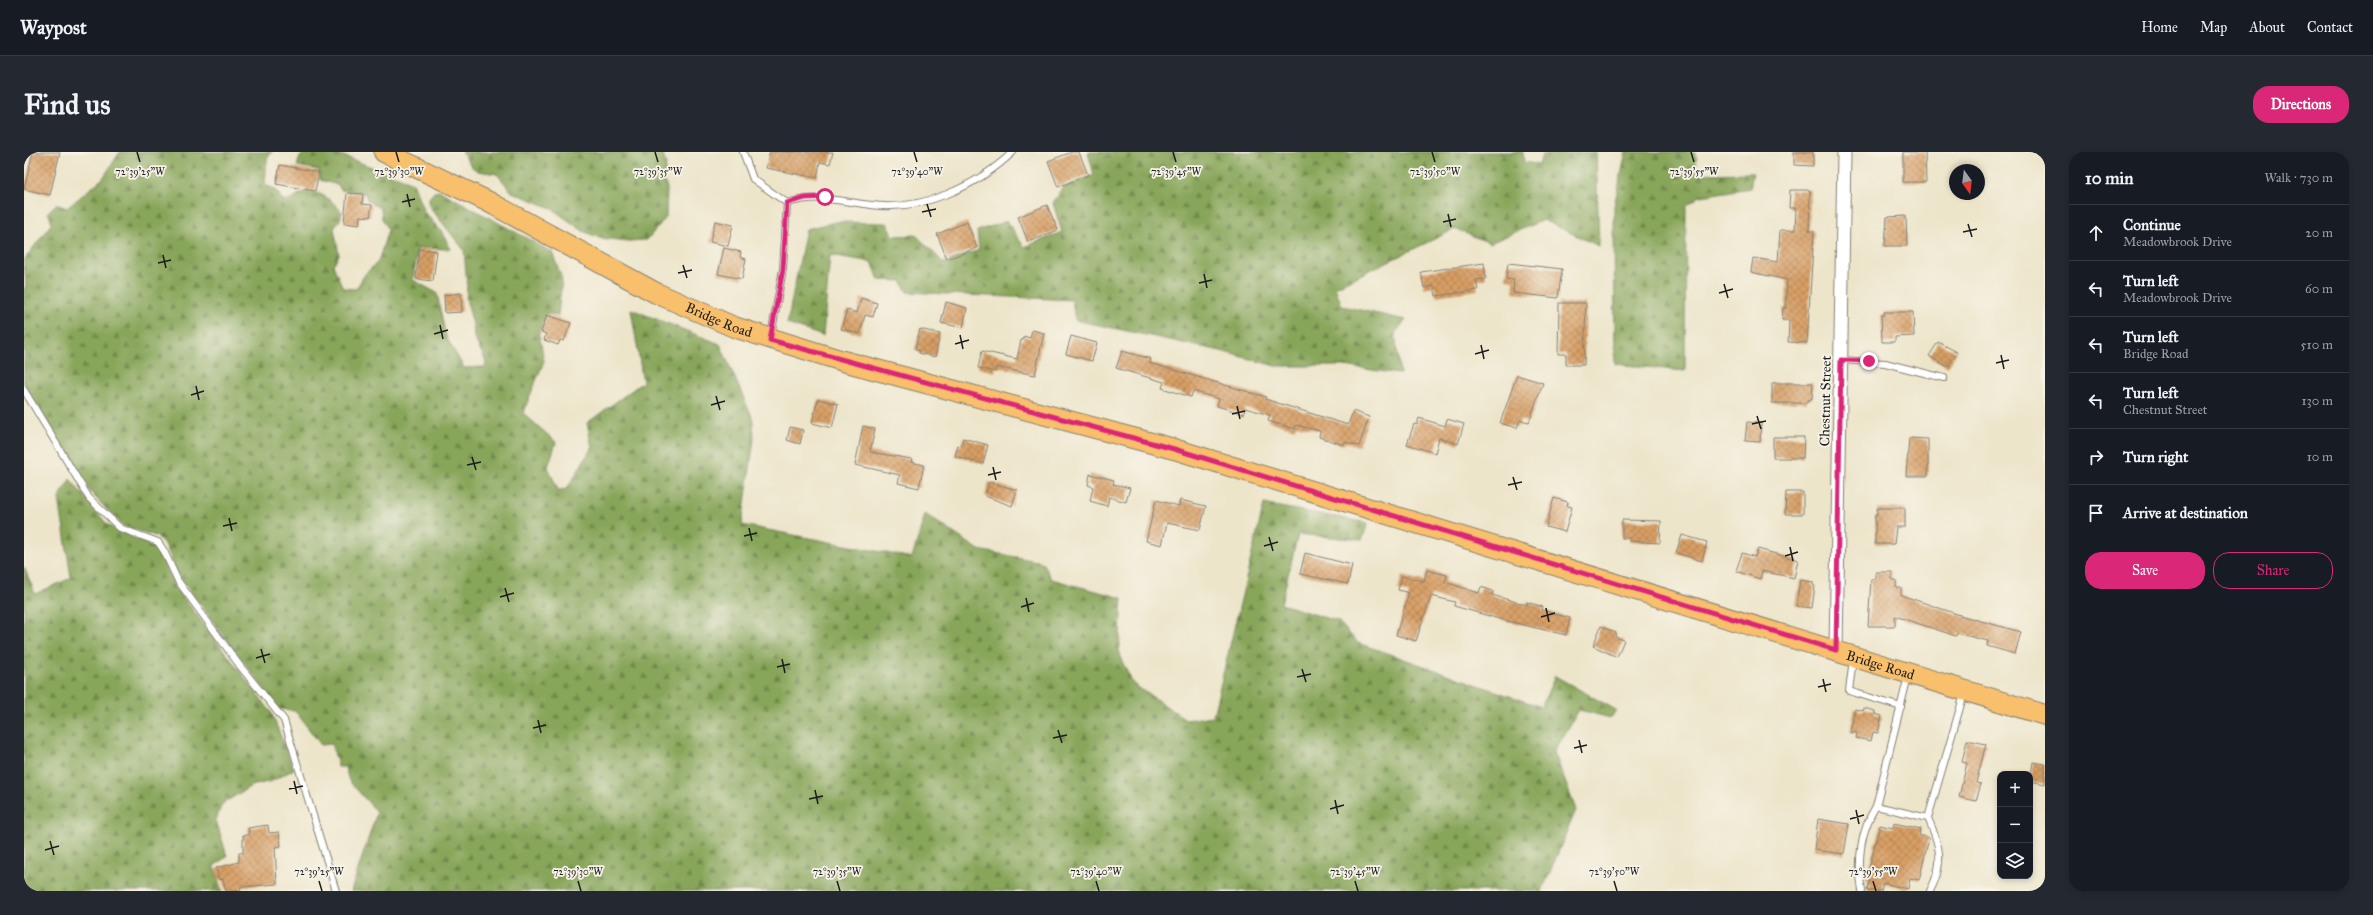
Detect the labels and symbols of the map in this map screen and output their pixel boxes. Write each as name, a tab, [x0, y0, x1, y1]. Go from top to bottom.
north arrow	[1949, 164, 1985, 200]
text: 72°39'25"W	[115, 166, 165, 178]
text: 72°39'30"W	[374, 166, 424, 178]
text: 72°39'35"W	[634, 166, 683, 178]
text: 72°39'40"W	[891, 166, 943, 178]
text: 72°39'45"W	[1151, 166, 1202, 178]
text: 72°39'50"W	[1410, 166, 1461, 178]
text: 72°39'55"W	[1669, 166, 1719, 178]
route start	[816, 188, 834, 206]
street label: Bridge Road	[683, 299, 754, 341]
route end	[1860, 352, 1878, 370]
street label: Chestnut Street	[1816, 355, 1835, 447]
street label: Bridge Road	[1844, 647, 1917, 684]
text: 72°39'25"W	[294, 866, 344, 878]
text: 72°39'30"W	[553, 866, 603, 878]
text: 72°39'35"W	[813, 866, 862, 878]
text: 72°39'40"W	[1070, 866, 1122, 878]
text: 72°39'45"W	[1330, 866, 1381, 878]
text: 72°39'50"W	[1589, 866, 1640, 878]
text: 72°39'55"W	[1848, 866, 1898, 878]

